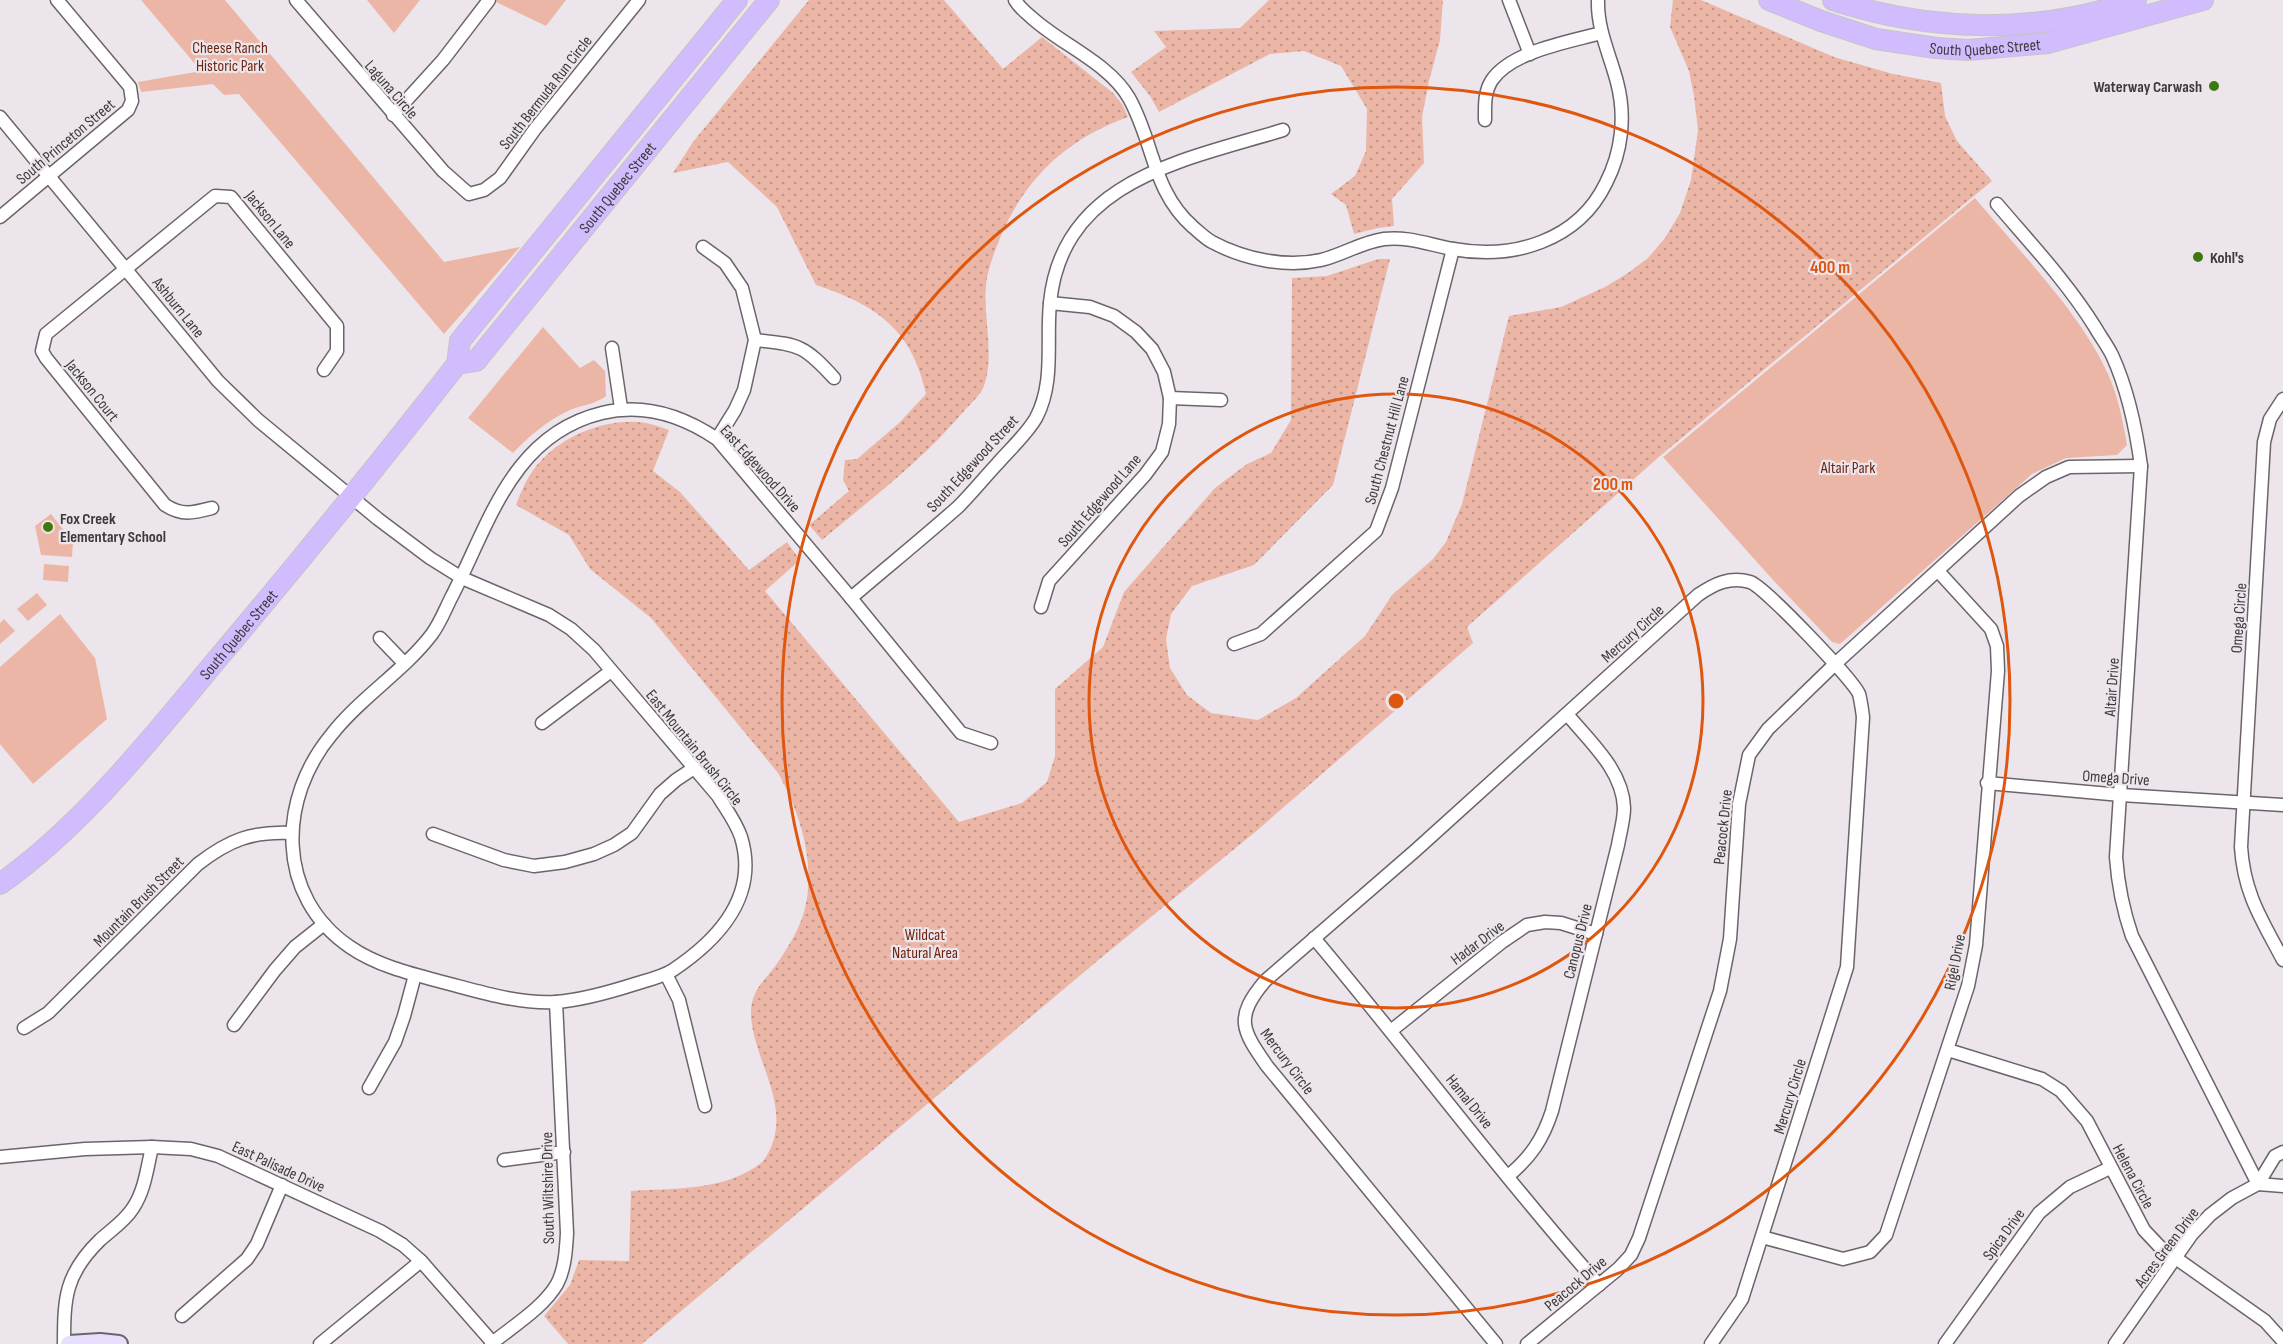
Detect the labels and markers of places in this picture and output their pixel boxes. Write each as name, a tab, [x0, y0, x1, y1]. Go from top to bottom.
place label: Waterway Carwash	[2093, 78, 2202, 97]
marker: Waterway Carwash	[2207, 79, 2221, 93]
place label: Kohl's	[2210, 249, 2244, 268]
marker: Kohl's	[2191, 250, 2205, 264]
place label: Fox Creek Elementary School	[60, 510, 166, 547]
marker: Fox Creek Elementary School	[41, 520, 55, 534]
centre of rings	[1386, 691, 1406, 711]

